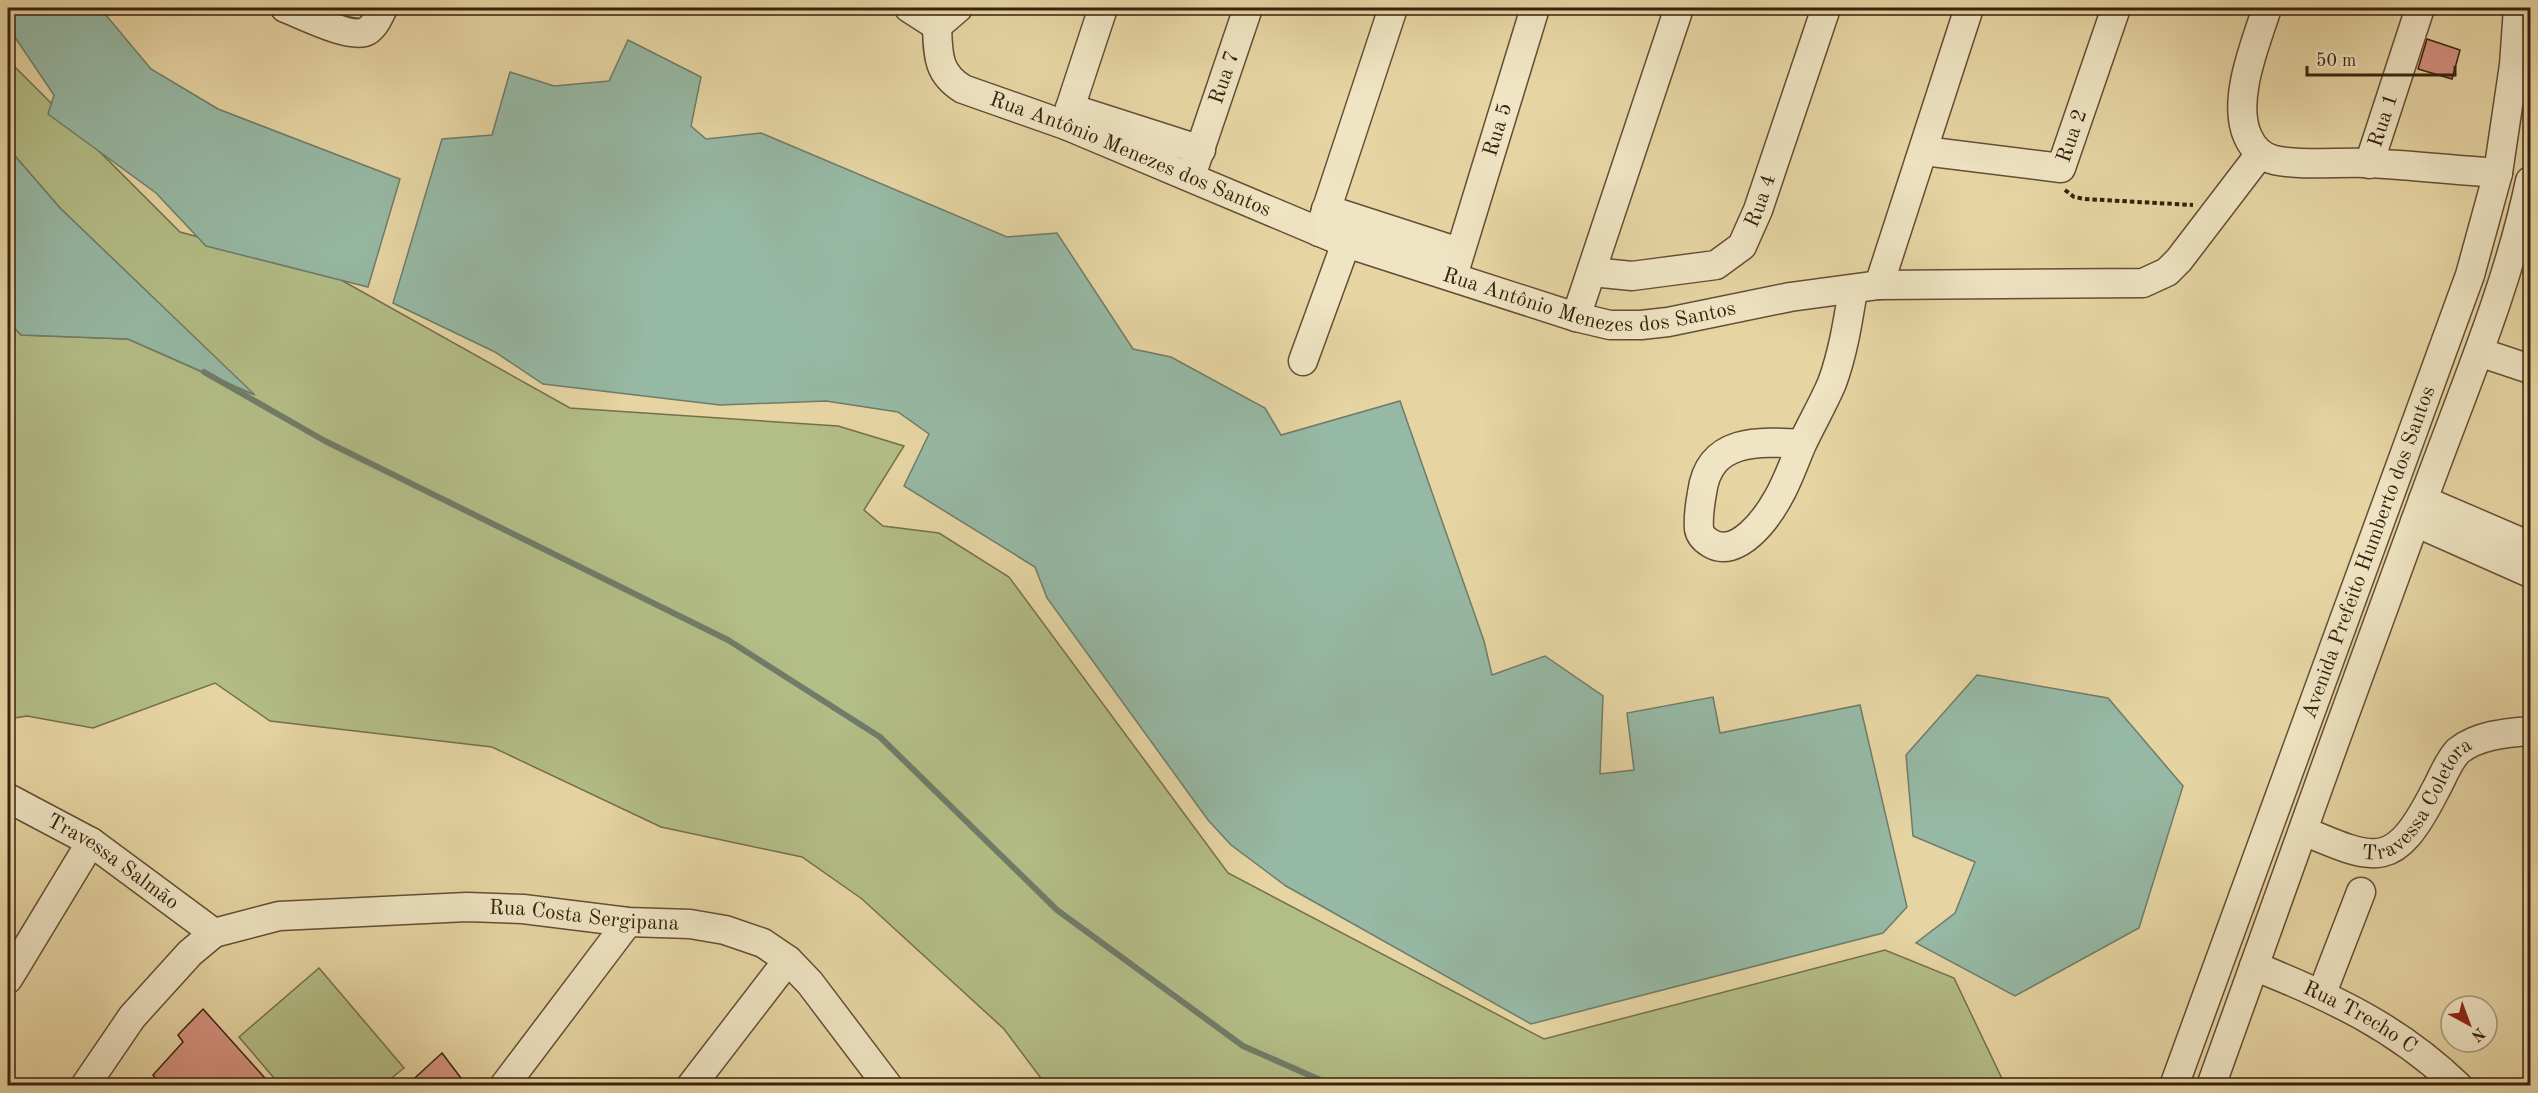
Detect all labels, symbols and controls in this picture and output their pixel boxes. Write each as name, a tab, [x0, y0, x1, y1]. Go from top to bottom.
scale bar	[2307, 39, 2456, 77]
street label: Rua 7	[1206, 48, 1243, 107]
text: 50 m	[2316, 52, 2356, 70]
street label: Rua Antônio Menezes dos Santos	[987, 89, 1274, 221]
street label: Rua 1	[2365, 91, 2402, 150]
street label: Rua 5	[1480, 100, 1516, 159]
street label: Rua 2	[2053, 107, 2091, 165]
street label: Rua 4	[1741, 172, 1780, 231]
street label: Rua Antônio Menezes dos Santos	[1440, 264, 1738, 336]
street label: Avenida Prefeito Humberto dos Santos	[2298, 383, 2439, 722]
street label: Travessa Coletora	[2361, 734, 2475, 864]
street label: Travessa Salmão	[44, 810, 183, 914]
street label: Rua Costa Sergipana	[489, 897, 680, 934]
street label: Rua Trecho C	[2300, 978, 2421, 1058]
north arrow	[2439, 994, 2499, 1054]
text: N	[2467, 1024, 2487, 1044]

